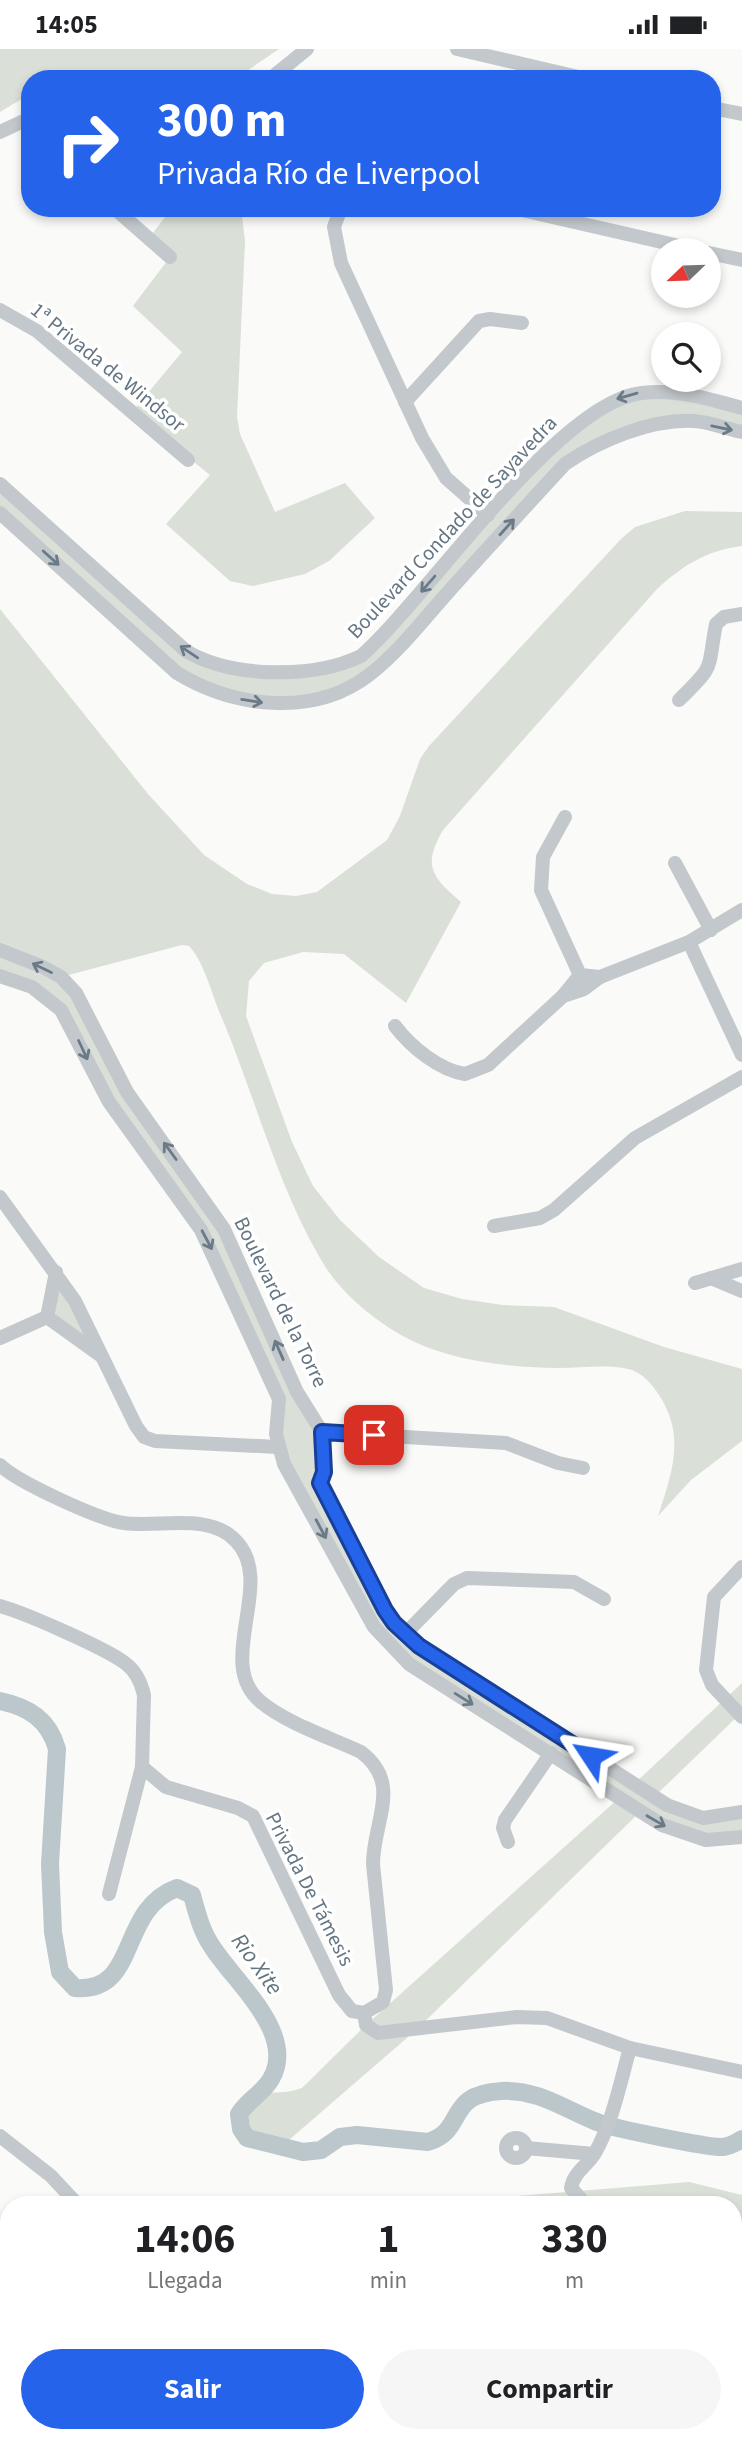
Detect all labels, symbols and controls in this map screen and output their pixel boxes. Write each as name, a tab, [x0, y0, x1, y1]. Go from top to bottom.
text: 14:05	[35, 6, 98, 43]
text: 300 m	[157, 86, 286, 156]
icon: right	[42, 98, 133, 189]
text: Privada Río de Liverpool	[157, 151, 481, 197]
north arrow	[651, 238, 721, 308]
map controls	[651, 238, 721, 392]
street label: 1ª Privada de Windsor	[24, 295, 192, 439]
button: search	[651, 322, 721, 392]
one-way arrow	[616, 391, 638, 404]
street label: Boulevard Condado de Sayavedra	[340, 409, 564, 645]
one-way arrow	[710, 421, 733, 435]
one-way arrow	[499, 519, 516, 536]
one-way arrow	[41, 550, 59, 566]
one-way arrow	[420, 574, 436, 592]
one-way arrow	[180, 645, 199, 659]
one-way arrow	[240, 695, 263, 708]
one-way arrow	[32, 960, 53, 974]
one-way arrow	[77, 1039, 90, 1060]
one-way arrow	[162, 1143, 177, 1161]
street label: Boulevard de la Torre	[227, 1212, 335, 1392]
one-way arrow	[200, 1230, 214, 1250]
one-way arrow	[272, 1340, 285, 1361]
pin	[344, 1405, 404, 1465]
icon: arrive	[355, 1416, 393, 1454]
one-way arrow	[315, 1518, 328, 1539]
one-way arrow	[453, 1692, 473, 1706]
position arrow	[554, 1719, 628, 1793]
street label: Privada De Támesis	[258, 1807, 362, 1971]
one-way arrow	[645, 1814, 665, 1828]
water label: Rio Xite	[223, 1926, 291, 2002]
text: 14:06	[134, 2209, 236, 2269]
text: 1	[377, 2209, 399, 2269]
text: 330	[541, 2209, 608, 2269]
text: Llegada	[147, 2264, 223, 2297]
text: min	[370, 2264, 407, 2297]
text: m	[565, 2264, 584, 2297]
button: Salir	[21, 2349, 364, 2429]
button: Compartir	[378, 2349, 721, 2429]

